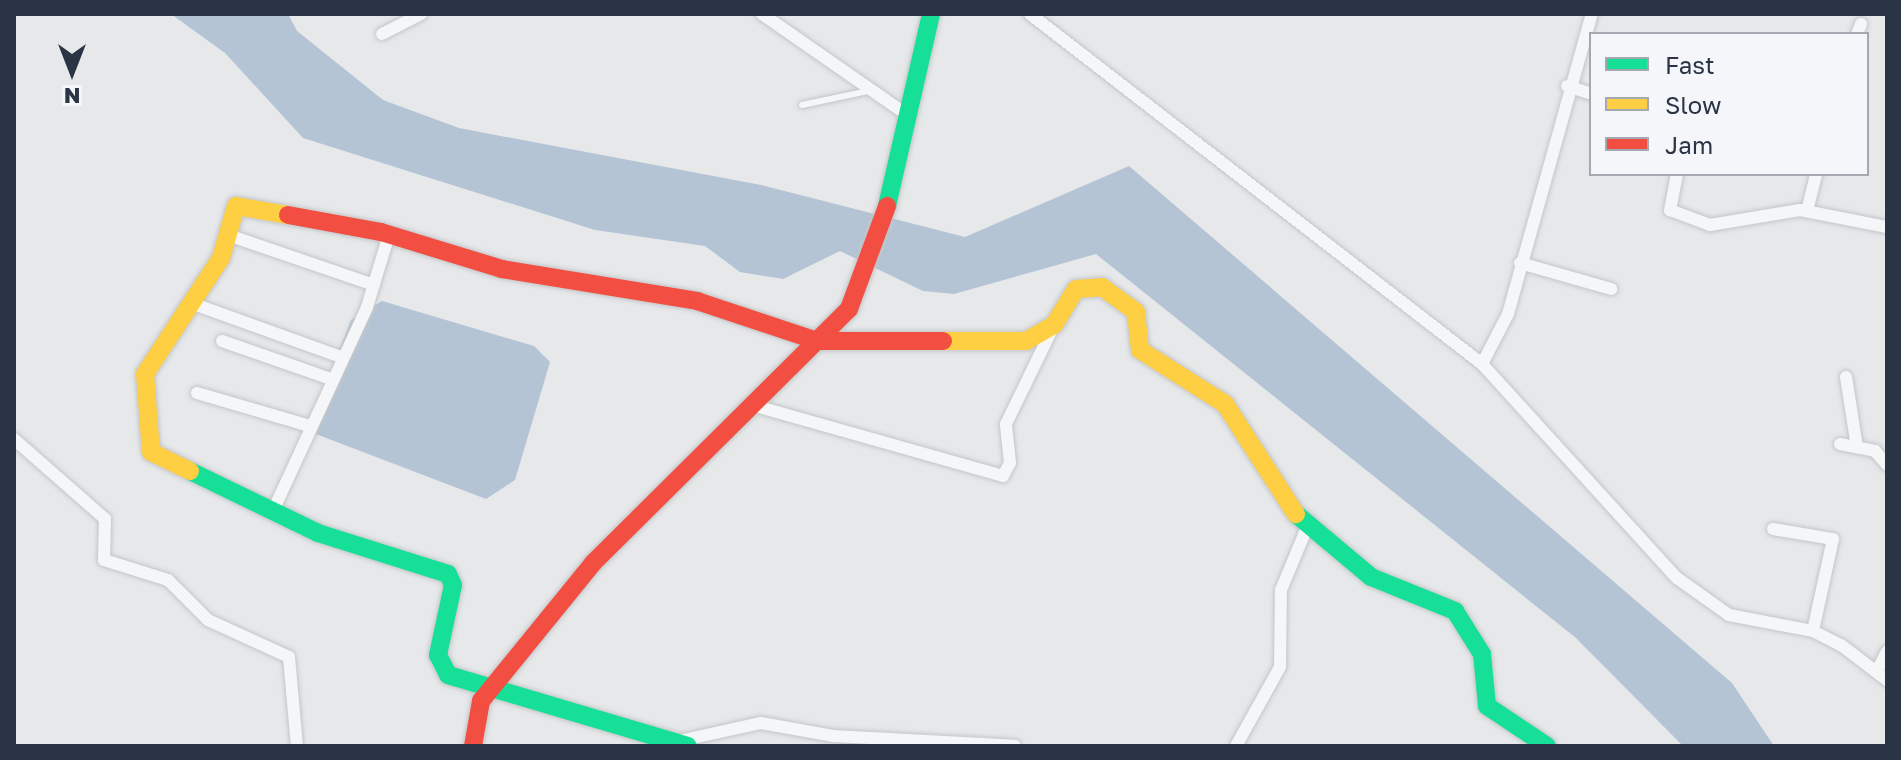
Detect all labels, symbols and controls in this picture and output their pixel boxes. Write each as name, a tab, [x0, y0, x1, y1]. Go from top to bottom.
north arrow	[32, 32, 112, 112]
legend	[1589, 32, 1869, 176]
text: Fast	[1665, 50, 1715, 79]
text: N	[64, 83, 80, 110]
text: Slow	[1665, 90, 1721, 119]
text: Jam	[1665, 130, 1713, 159]

